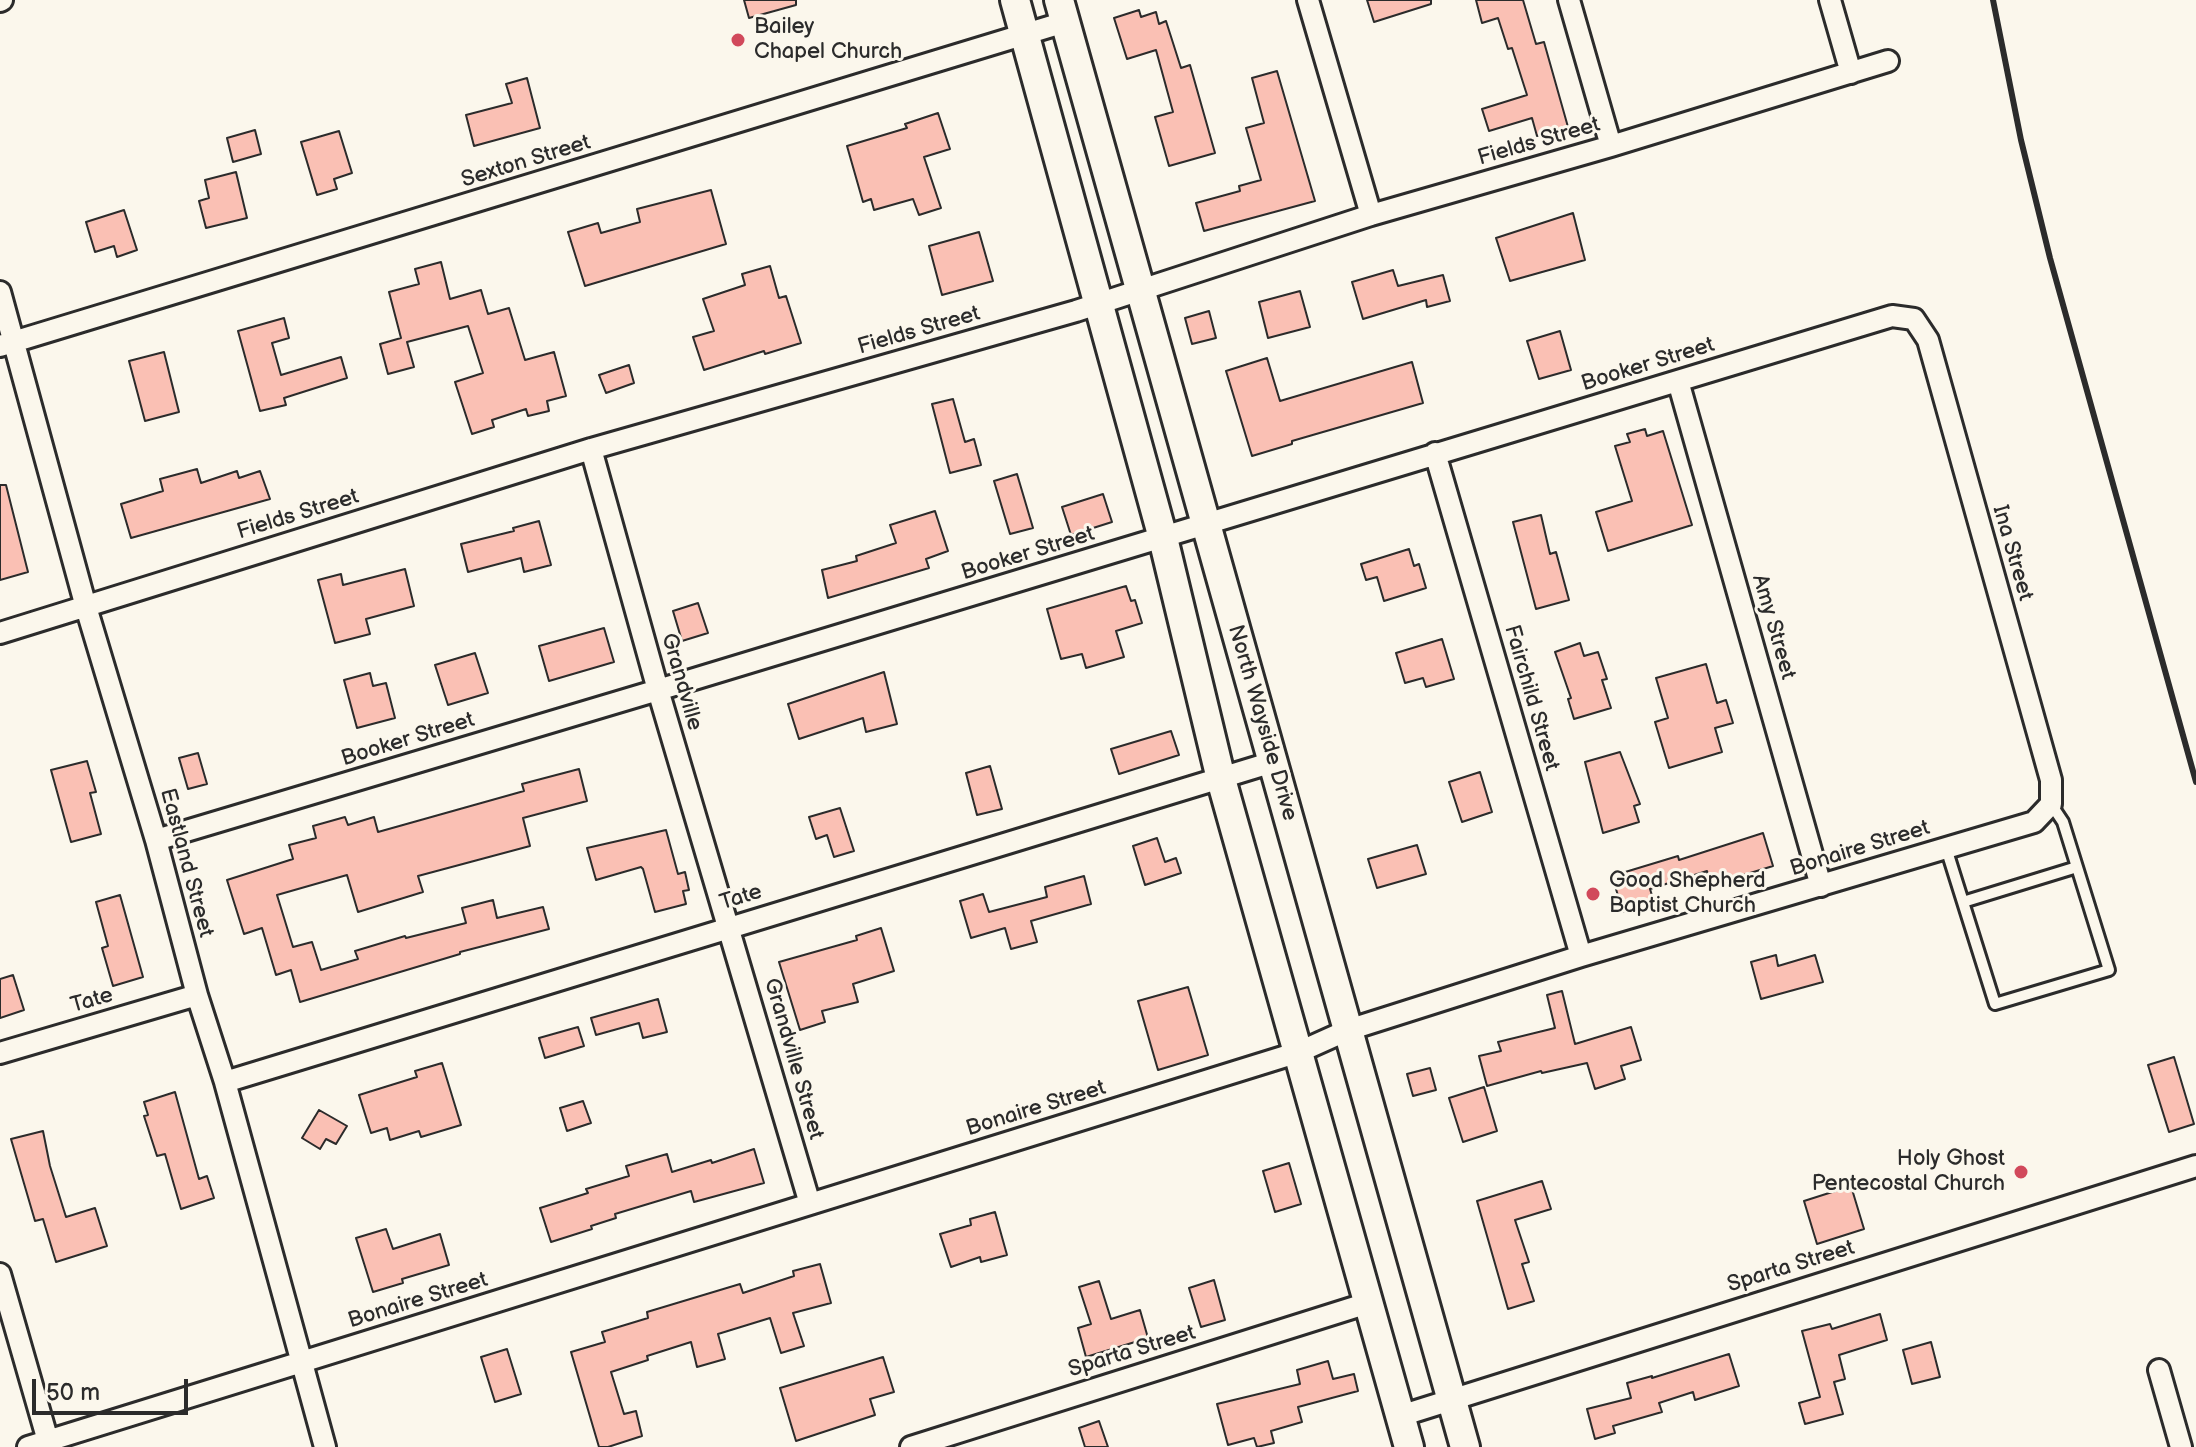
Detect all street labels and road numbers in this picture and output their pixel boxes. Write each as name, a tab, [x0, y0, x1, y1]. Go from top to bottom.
street label: Fields Street	[1475, 112, 1603, 172]
street label: Sexton Street	[458, 130, 594, 194]
street label: Fields Street	[855, 301, 983, 361]
street label: Booker Street	[1578, 332, 1718, 398]
street label: Fields Street	[234, 484, 362, 546]
street label: Ina Street	[1986, 502, 2038, 604]
street label: Booker Street	[958, 521, 1098, 587]
street label: Amy Street	[1745, 571, 1801, 683]
street label: North Wayside Drive	[1221, 622, 1303, 824]
street label: Fairchild Street	[1498, 622, 1564, 774]
street label: Grandville	[655, 630, 707, 734]
street label: Booker Street	[338, 707, 478, 773]
street label: Eastland Street	[153, 786, 219, 940]
street label: Bonaire Street	[1787, 815, 1933, 883]
street label: Tate	[717, 879, 765, 917]
street label: Grandville Street	[757, 975, 829, 1143]
street label: Tate	[68, 982, 116, 1020]
street label: Bonaire Street	[963, 1075, 1109, 1143]
street label: Sparta Street	[1724, 1235, 1858, 1299]
street label: Bonaire Street	[345, 1267, 491, 1335]
street label: Sparta Street	[1065, 1320, 1199, 1384]

